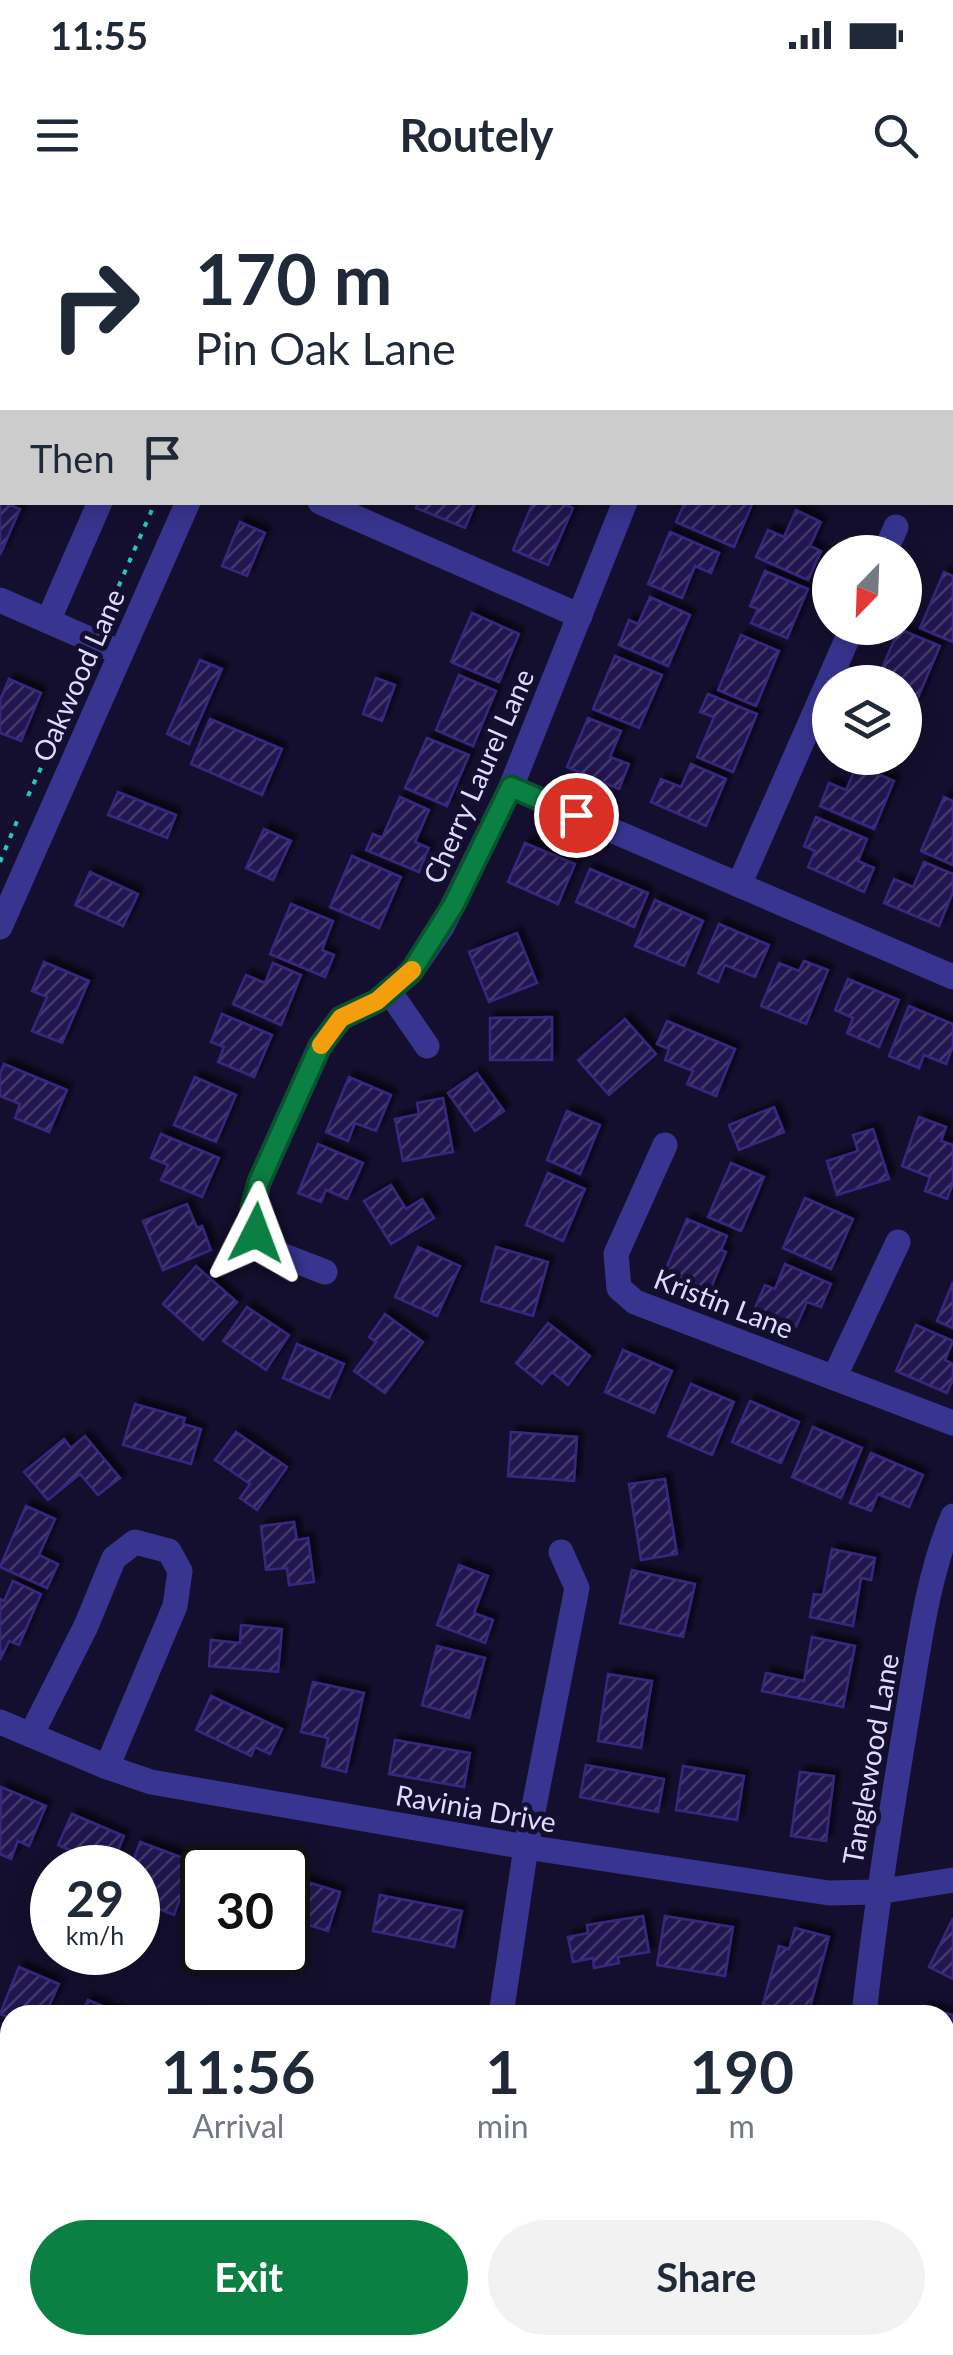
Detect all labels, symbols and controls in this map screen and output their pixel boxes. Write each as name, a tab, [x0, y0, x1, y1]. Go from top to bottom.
text: 11:55	[50, 12, 148, 58]
icon: menu	[30, 108, 85, 163]
text: Routely	[399, 108, 554, 162]
icon: search	[868, 108, 923, 163]
text: 170 m	[195, 236, 392, 320]
icon: right	[30, 240, 160, 370]
text: Pin Oak Lane	[195, 321, 456, 375]
icon: arrive	[135, 430, 190, 485]
text: Then	[30, 435, 115, 481]
north arrow	[812, 535, 922, 645]
map controls	[812, 535, 922, 775]
street label: Oakwood Lane	[25, 583, 131, 767]
street label: Cherry Laurel Lane	[415, 663, 541, 889]
button: layers	[812, 665, 922, 775]
pin	[534, 773, 619, 858]
icon: arrive	[549, 788, 604, 843]
position arrow	[204, 1181, 308, 1285]
street label: Kristin Lane	[650, 1261, 798, 1345]
street label: Tanglewood Lane	[835, 1651, 905, 1867]
street label: Ravinia Drive	[393, 1777, 559, 1839]
speed limit sign: 30	[180, 1845, 310, 1975]
text: 29	[66, 1868, 124, 1928]
text: km/h	[66, 1920, 124, 1950]
text: 11:56	[161, 2035, 316, 2107]
text: 1	[485, 2035, 520, 2107]
text: 190	[690, 2035, 794, 2107]
text: Arrival	[192, 2106, 284, 2145]
text: min	[477, 2106, 529, 2145]
text: m	[729, 2106, 755, 2145]
button: Exit	[30, 2220, 468, 2335]
button: Share	[488, 2220, 925, 2335]

